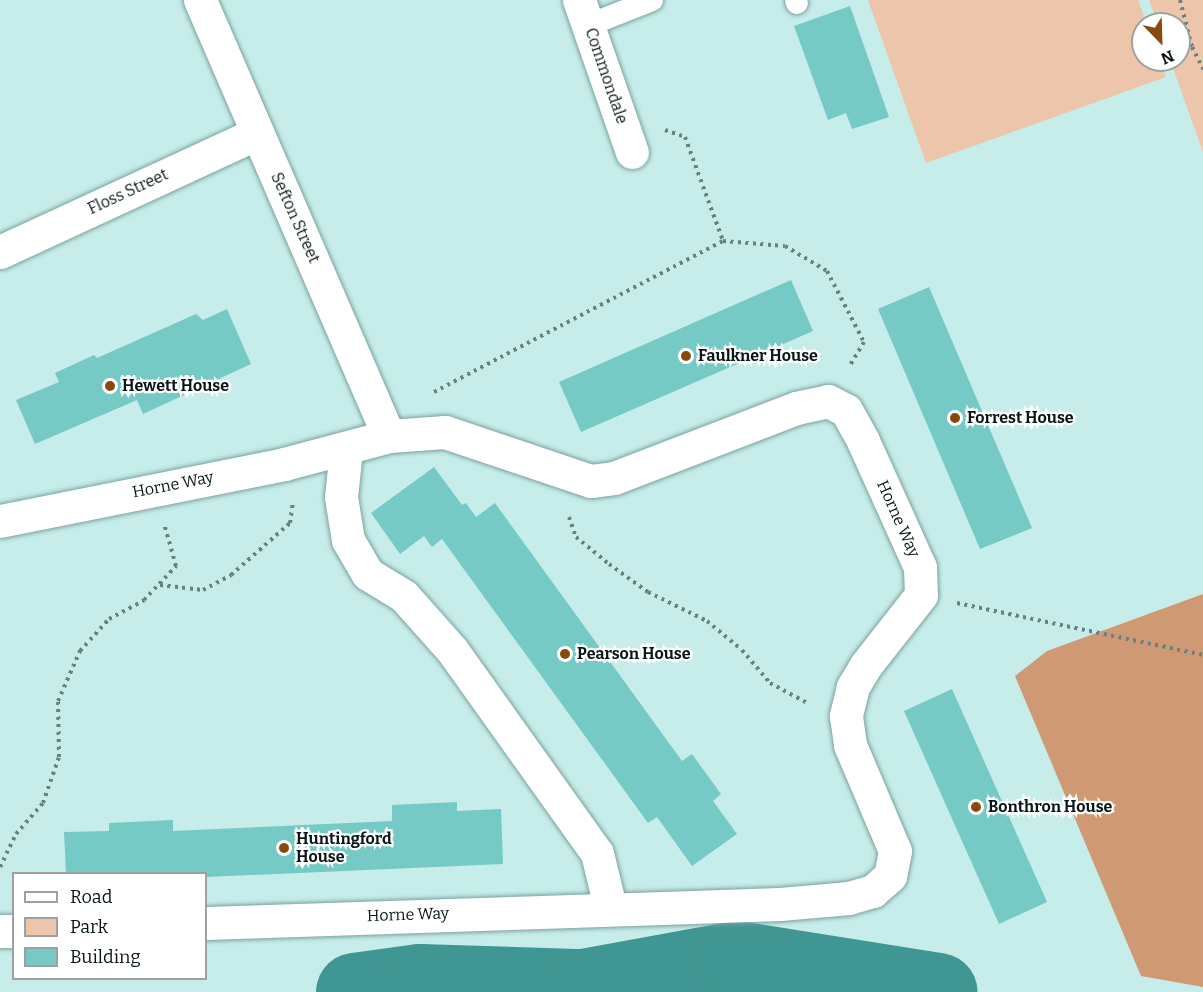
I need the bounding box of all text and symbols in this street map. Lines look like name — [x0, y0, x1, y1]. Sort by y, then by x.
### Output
north arrow — [1131, 12, 1191, 72]
street label: Commondale — [581, 25, 631, 127]
text: N — [1158, 46, 1177, 68]
street label: Floss Street — [85, 165, 171, 219]
street label: Sefton Street — [266, 170, 324, 266]
place label: Faulkner House — [698, 346, 818, 366]
marker: Faulkner House — [679, 349, 693, 363]
place label: Hewett House — [122, 376, 229, 396]
marker: Hewett House — [103, 379, 117, 393]
place label: Forrest House — [967, 408, 1074, 428]
marker: Forrest House — [948, 411, 962, 425]
street label: Horne Way — [131, 468, 215, 502]
street label: Horne Way — [872, 477, 924, 561]
place label: Pearson House — [577, 644, 690, 664]
marker: Pearson House — [558, 647, 572, 661]
place label: Bonthron House — [988, 797, 1112, 817]
marker: Bonthron House — [969, 800, 983, 814]
place label: Huntingford House — [296, 829, 392, 867]
marker: Huntingford House — [277, 841, 291, 855]
legend — [12, 872, 207, 980]
text: Road — [70, 886, 112, 908]
street label: Horne Way — [367, 904, 449, 926]
text: Park — [70, 916, 108, 938]
text: Building — [70, 946, 141, 968]

